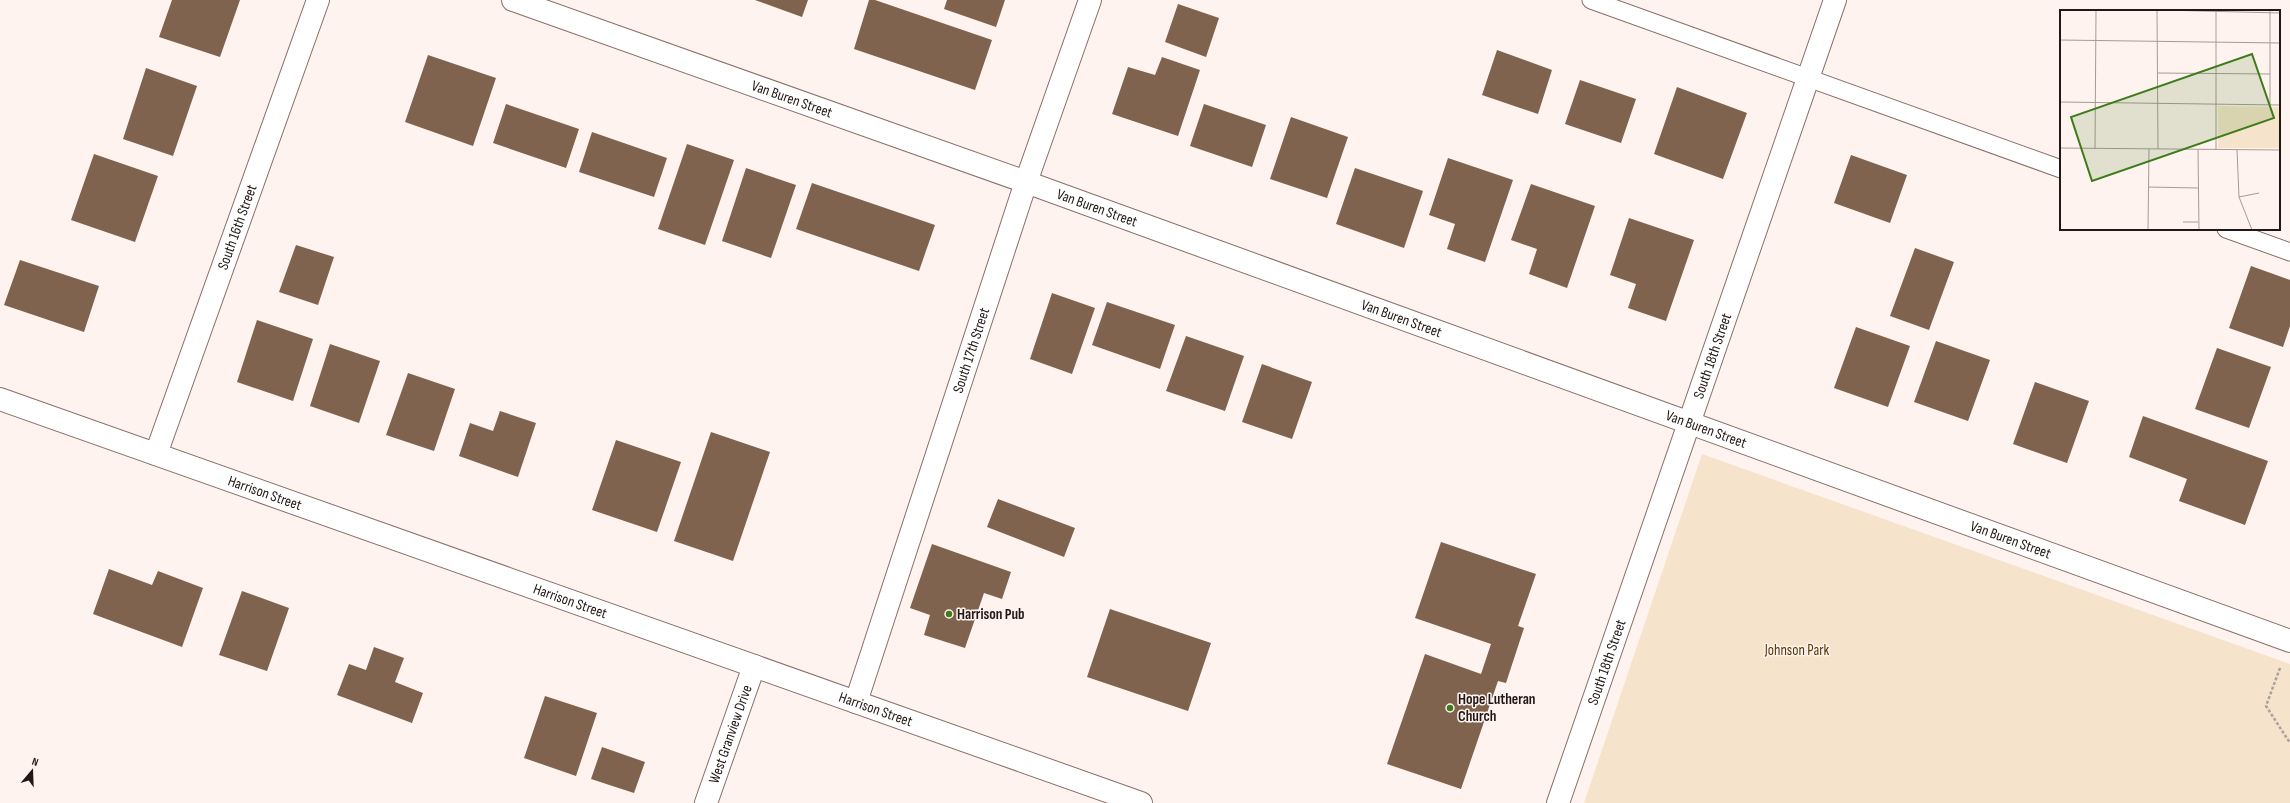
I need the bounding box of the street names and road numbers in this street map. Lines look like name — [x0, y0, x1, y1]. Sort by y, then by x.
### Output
street label: Van Buren Street — [749, 76, 835, 123]
street label: South 16th Street — [214, 182, 262, 272]
street label: Van Buren Street — [1054, 185, 1140, 232]
street label: Van Buren Street — [1359, 296, 1445, 342]
street label: South 17th Street — [949, 305, 994, 396]
street label: South 18th Street — [1689, 310, 1736, 401]
street label: Van Buren Street — [1663, 406, 1749, 453]
street label: Harrison Street — [225, 471, 305, 515]
street label: Van Buren Street — [1968, 517, 2054, 564]
street label: Harrison Street — [531, 580, 610, 623]
street label: South 18th Street — [1584, 617, 1631, 708]
street label: West Granview Drive — [705, 682, 757, 786]
street label: Harrison Street — [836, 688, 915, 731]

